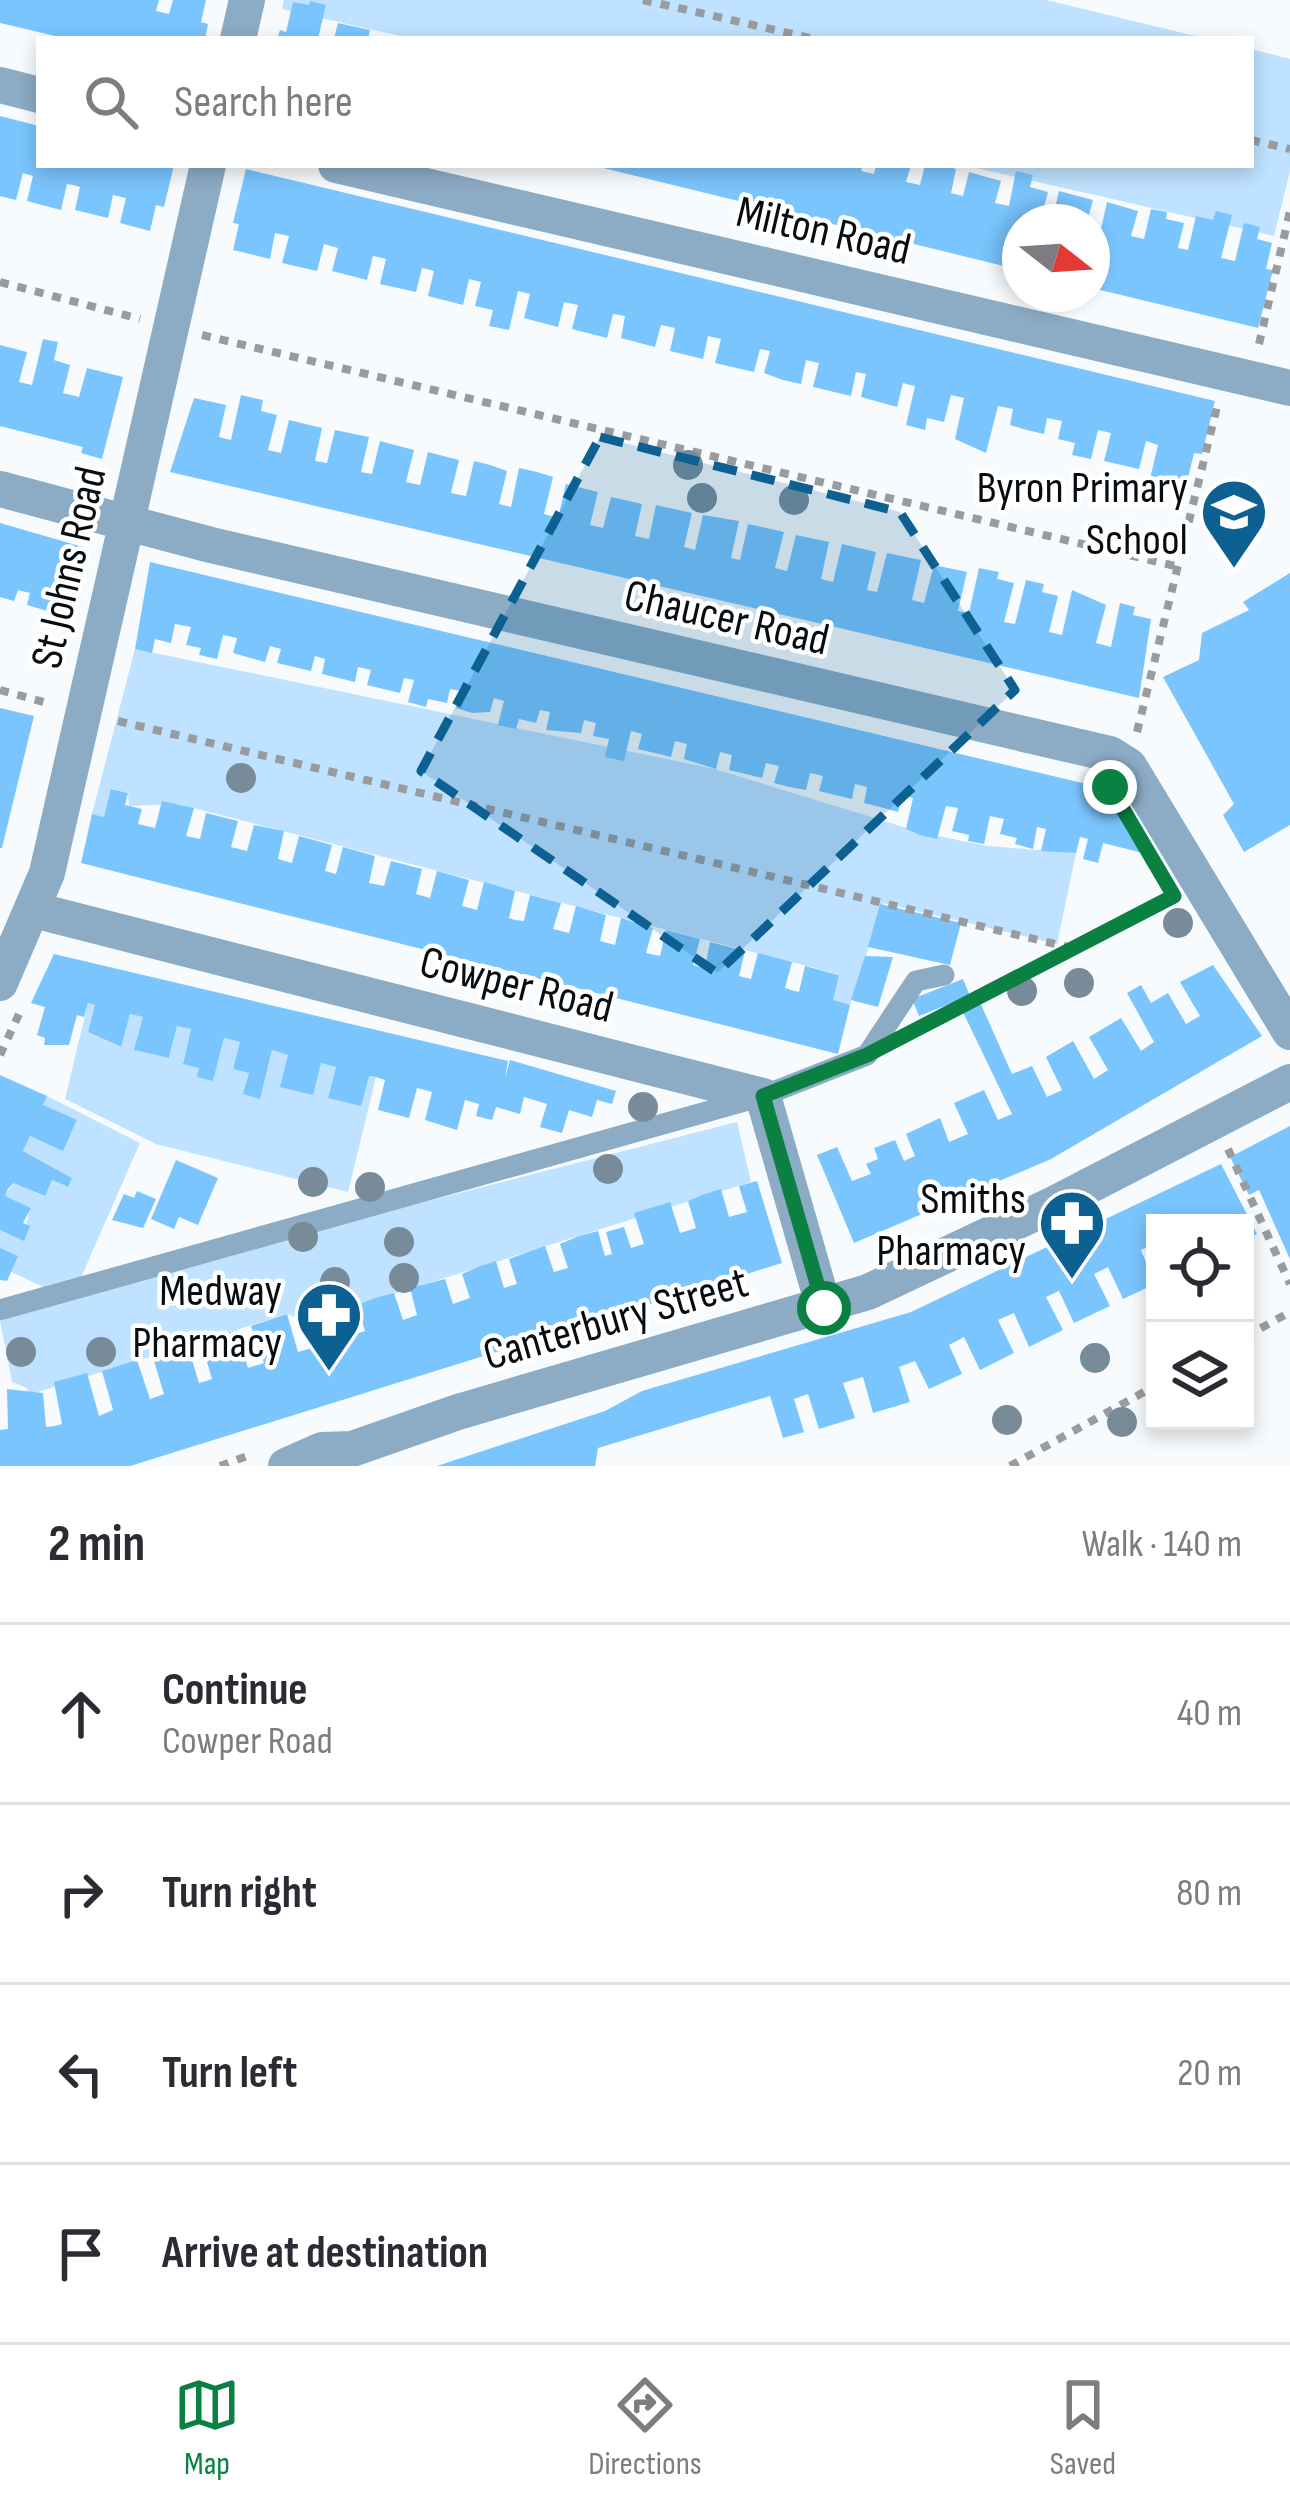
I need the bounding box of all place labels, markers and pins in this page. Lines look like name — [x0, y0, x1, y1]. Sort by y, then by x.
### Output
place label: Byron Primary School — [977, 461, 1188, 568]
school or university icon: Byron Primary School — [1199, 477, 1269, 571]
place label: Smiths Pharmacy — [876, 1172, 1026, 1279]
pharmacy icon: Smiths Pharmacy — [1037, 1188, 1107, 1282]
place label: Medway Pharmacy — [132, 1264, 282, 1371]
pharmacy icon: Medway Pharmacy — [294, 1280, 364, 1374]

